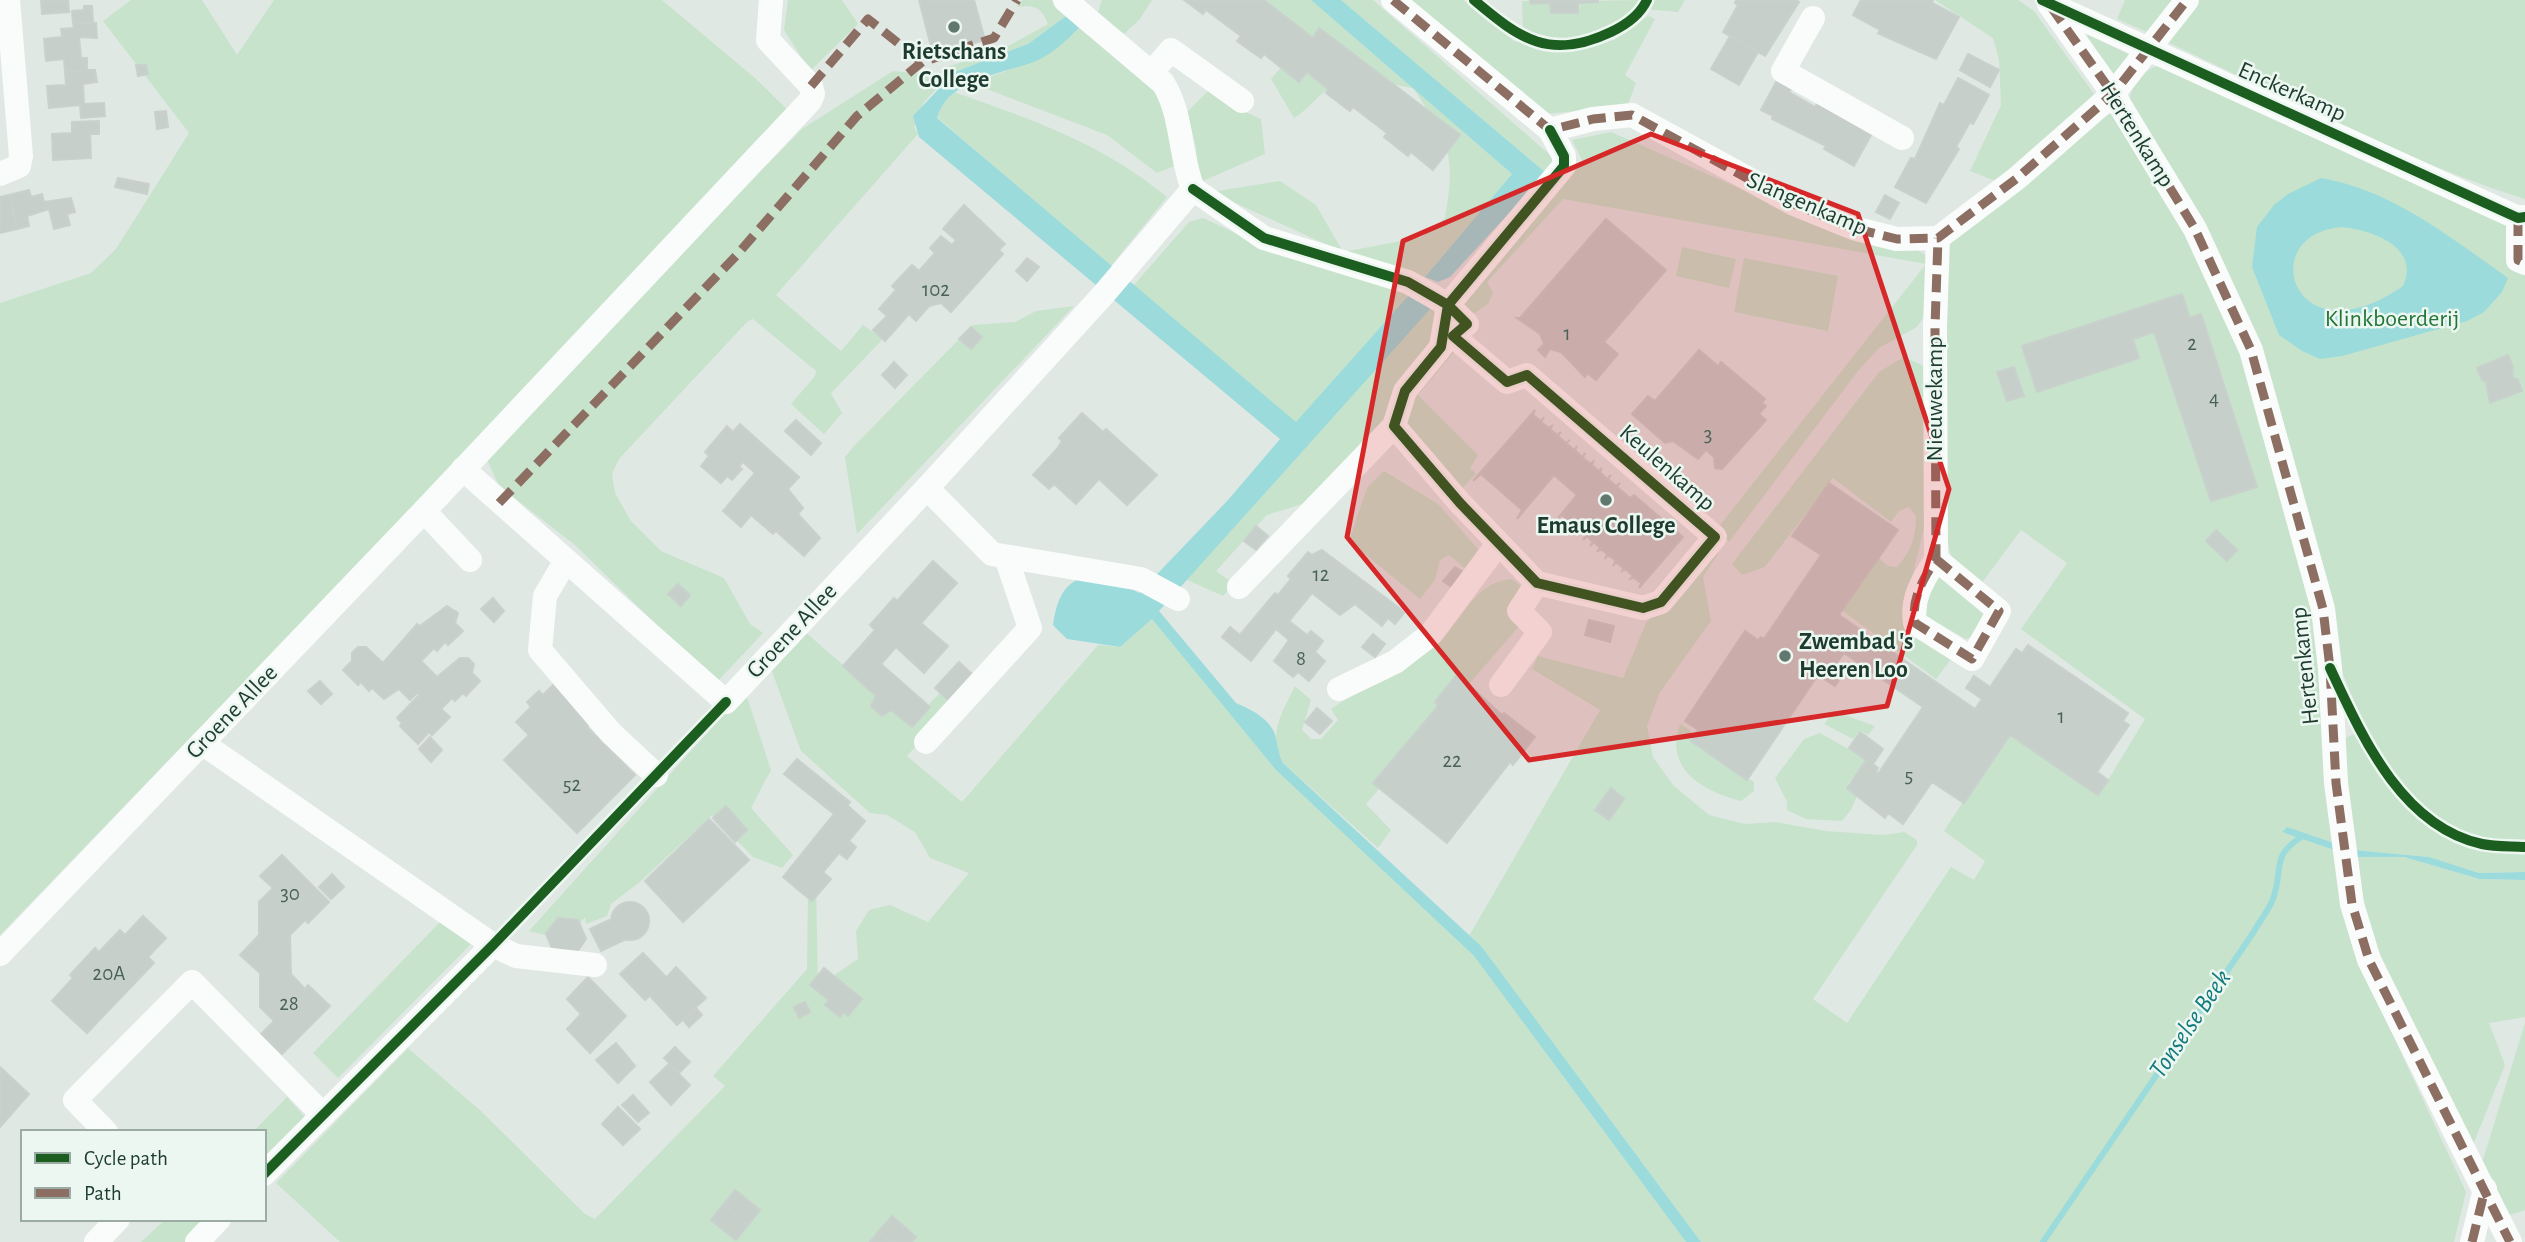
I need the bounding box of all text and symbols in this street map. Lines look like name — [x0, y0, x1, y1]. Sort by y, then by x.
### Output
marker: Rietschans College — [946, 19, 962, 35]
place label: Rietschans College — [902, 40, 1006, 92]
street label: Enckerkamp — [2235, 58, 2349, 126]
street label: Hertenkamp — [2095, 79, 2179, 191]
street label: Slangenkamp — [1743, 168, 1871, 240]
house number: 102 — [922, 279, 950, 300]
park label: Klinkboerderij — [2325, 307, 2459, 331]
house number: 1 — [1563, 323, 1571, 344]
house number: 2 — [2187, 333, 2197, 354]
street label: Nieuwekamp — [1923, 337, 1947, 461]
house number: 4 — [2209, 388, 2219, 409]
street label: Keulenkamp — [1615, 420, 1719, 516]
house number: 3 — [1704, 424, 1712, 445]
marker: Emaus College — [1598, 492, 1614, 508]
place label: Emaus College — [1536, 514, 1676, 538]
house number: 12 — [1313, 564, 1329, 585]
street label: Groene Allee — [742, 579, 842, 683]
street label: Hertenkamp — [2287, 606, 2323, 726]
place label: Zwembad 's Heeren Loo — [1799, 630, 1913, 682]
house number: 8 — [1296, 648, 1306, 669]
marker: Zwembad 's Heeren Loo — [1777, 648, 1793, 664]
street label: Groene Allee — [182, 661, 282, 763]
house number: 1 — [2057, 706, 2065, 727]
house number: 22 — [1442, 750, 1462, 771]
house number: 5 — [1905, 765, 1913, 786]
house number: 52 — [563, 774, 581, 795]
house number: 30 — [280, 883, 300, 904]
house number: 20A — [93, 963, 125, 984]
water label: Tonselse Beek — [2144, 965, 2236, 1083]
house number: 28 — [279, 993, 299, 1014]
legend — [21, 1130, 266, 1221]
text: Cycle path — [84, 1148, 168, 1169]
text: Path — [84, 1183, 122, 1204]

